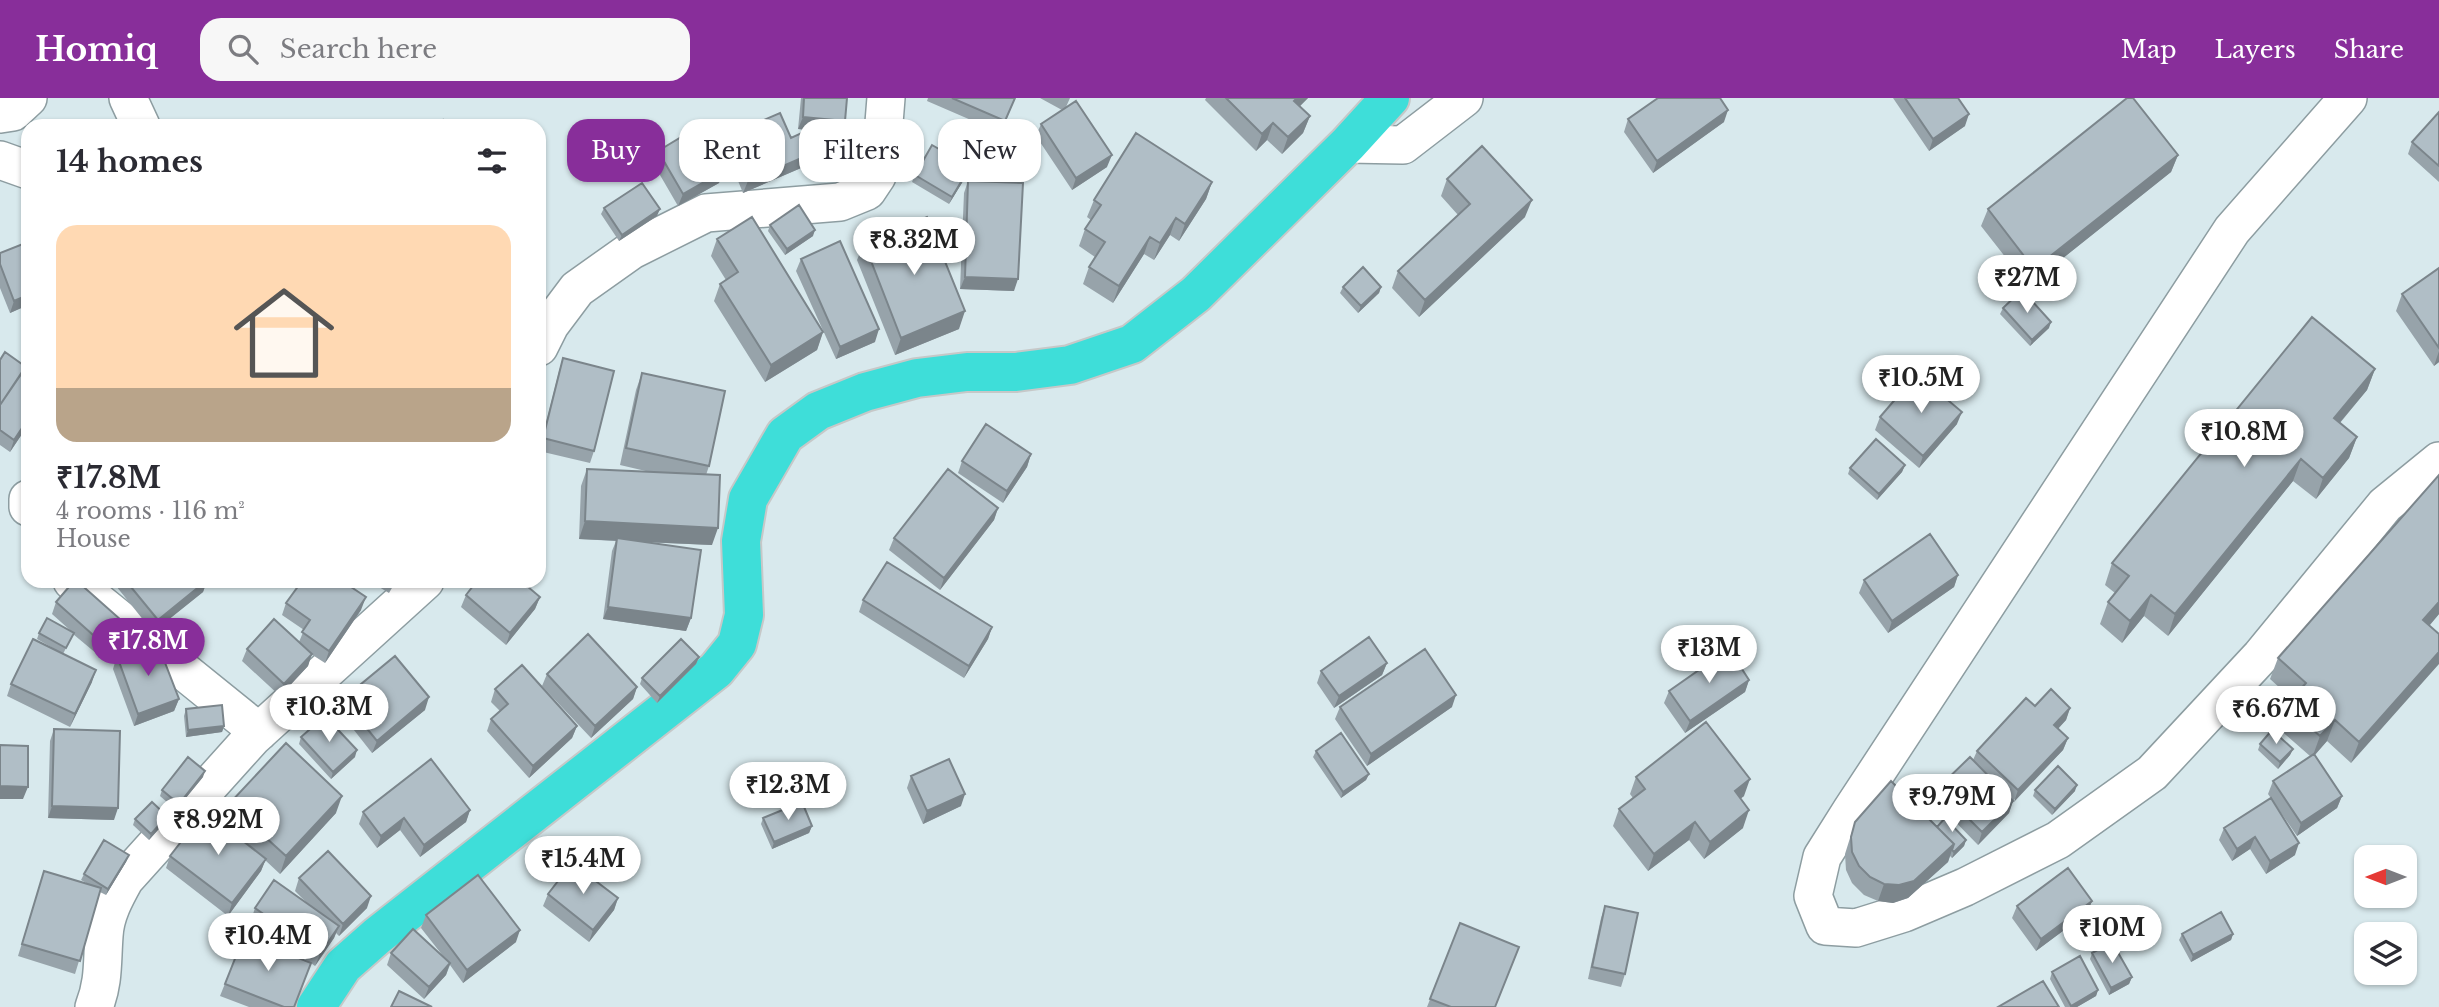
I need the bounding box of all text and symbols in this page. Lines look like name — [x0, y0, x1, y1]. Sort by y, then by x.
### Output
search box — [200, 18, 690, 81]
text: Homiq — [35, 29, 158, 70]
icon: search — [224, 30, 262, 68]
text: Search here — [280, 33, 437, 65]
text: Map — [2121, 35, 2177, 64]
text: Layers — [2215, 35, 2296, 64]
text: Share — [2334, 35, 2404, 64]
chip: Buy — [567, 119, 665, 182]
chip: Rent — [679, 119, 785, 182]
chip: Filters — [799, 119, 924, 182]
chip: New — [938, 119, 1041, 182]
icon: filters — [473, 142, 511, 180]
text: 14 homes — [56, 143, 203, 180]
pin: ₹8.32M — [857, 218, 971, 277]
text: ₹8.32M — [869, 226, 959, 254]
pin: ₹27M — [1986, 256, 2068, 315]
text: ₹27M — [1994, 264, 2060, 292]
icon: home — [221, 270, 347, 396]
pin: ₹10.5M — [1864, 356, 1978, 415]
text: ₹10.5M — [1878, 364, 1964, 392]
pin: ₹10.8M — [2187, 410, 2301, 469]
text: ₹10.8M — [2200, 418, 2288, 446]
text: ₹17.8M — [56, 459, 161, 496]
text: 4 rooms · 116 m² — [56, 497, 245, 525]
text: House — [56, 525, 131, 553]
pin: ₹17.8M — [91, 618, 205, 678]
pin: ₹13M — [1668, 626, 1750, 685]
text: ₹17.8M — [108, 627, 188, 655]
text: ₹13M — [1677, 634, 1741, 662]
pin: ₹10.3M — [272, 684, 386, 744]
pin: ₹6.67M — [2219, 686, 2333, 746]
text: ₹10.3M — [285, 693, 373, 721]
text: ₹6.67M — [2232, 695, 2320, 723]
pin: ₹12.3M — [731, 762, 845, 822]
text: ₹12.3M — [745, 771, 831, 799]
pin: ₹9.79M — [1895, 774, 2009, 834]
text: ₹9.79M — [1908, 783, 1996, 811]
pin: ₹8.92M — [161, 798, 275, 857]
text: ₹8.92M — [173, 806, 263, 834]
pin: ₹15.4M — [526, 836, 640, 896]
text: ₹15.4M — [541, 845, 625, 873]
north arrow — [2354, 845, 2417, 908]
map controls — [2354, 845, 2417, 985]
pin: ₹10M — [2071, 906, 2153, 965]
pin: ₹10.4M — [211, 914, 325, 973]
text: ₹10M — [2079, 914, 2145, 942]
text: ₹10.4M — [224, 922, 312, 950]
button: layers — [2354, 922, 2417, 985]

